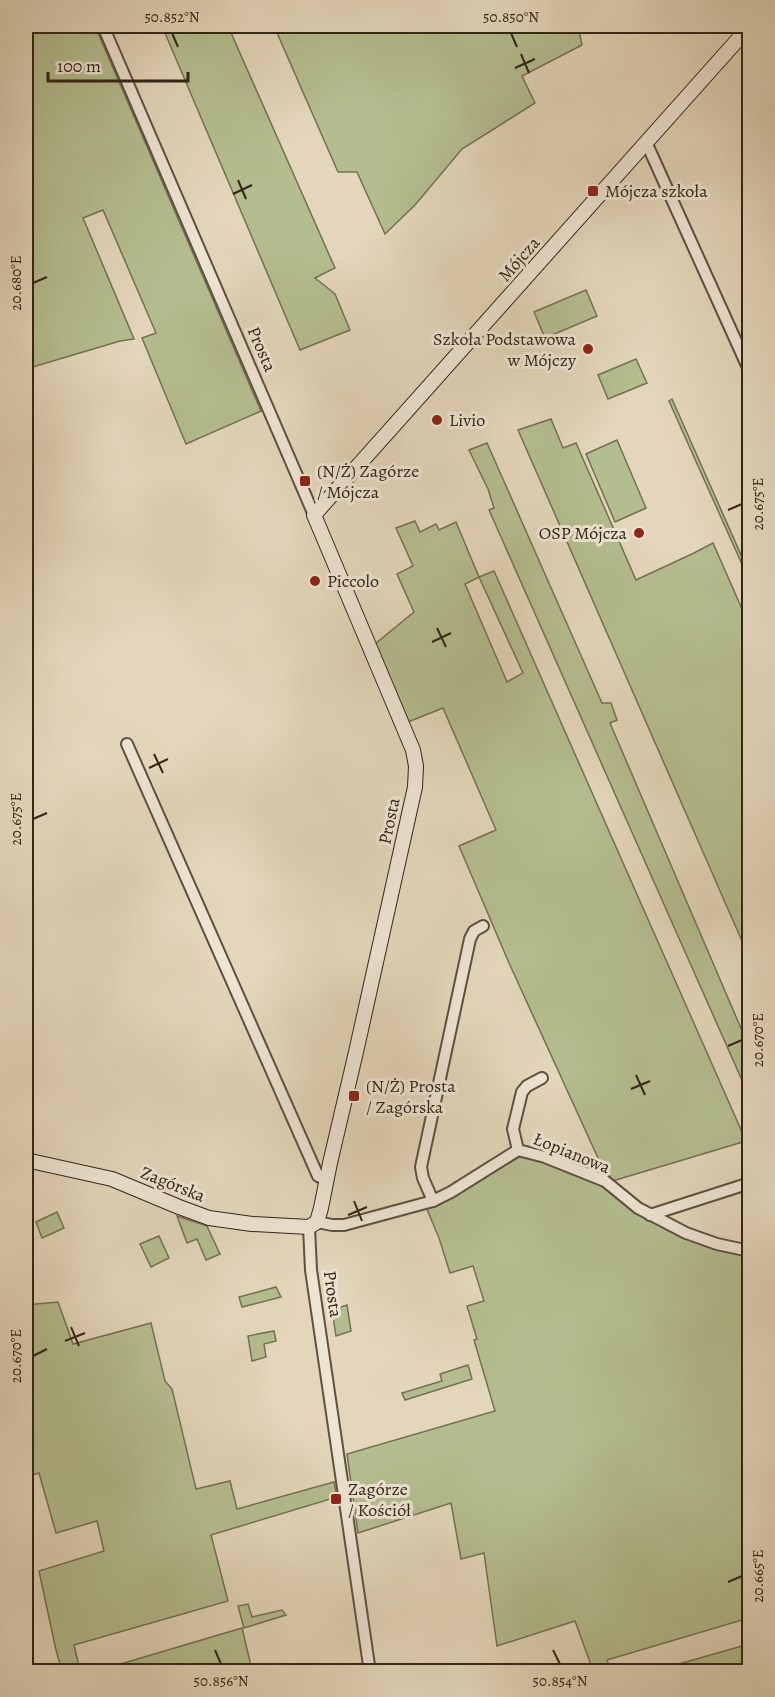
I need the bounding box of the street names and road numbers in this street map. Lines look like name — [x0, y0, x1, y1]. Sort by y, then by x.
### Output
street label: Mójcza — [493, 231, 546, 287]
street label: Prosta — [242, 323, 282, 376]
street label: Prosta — [372, 795, 406, 846]
street label: Łopianowa — [530, 1127, 615, 1180]
street label: Zagórska — [137, 1160, 209, 1208]
street label: Prosta — [318, 1269, 348, 1320]

